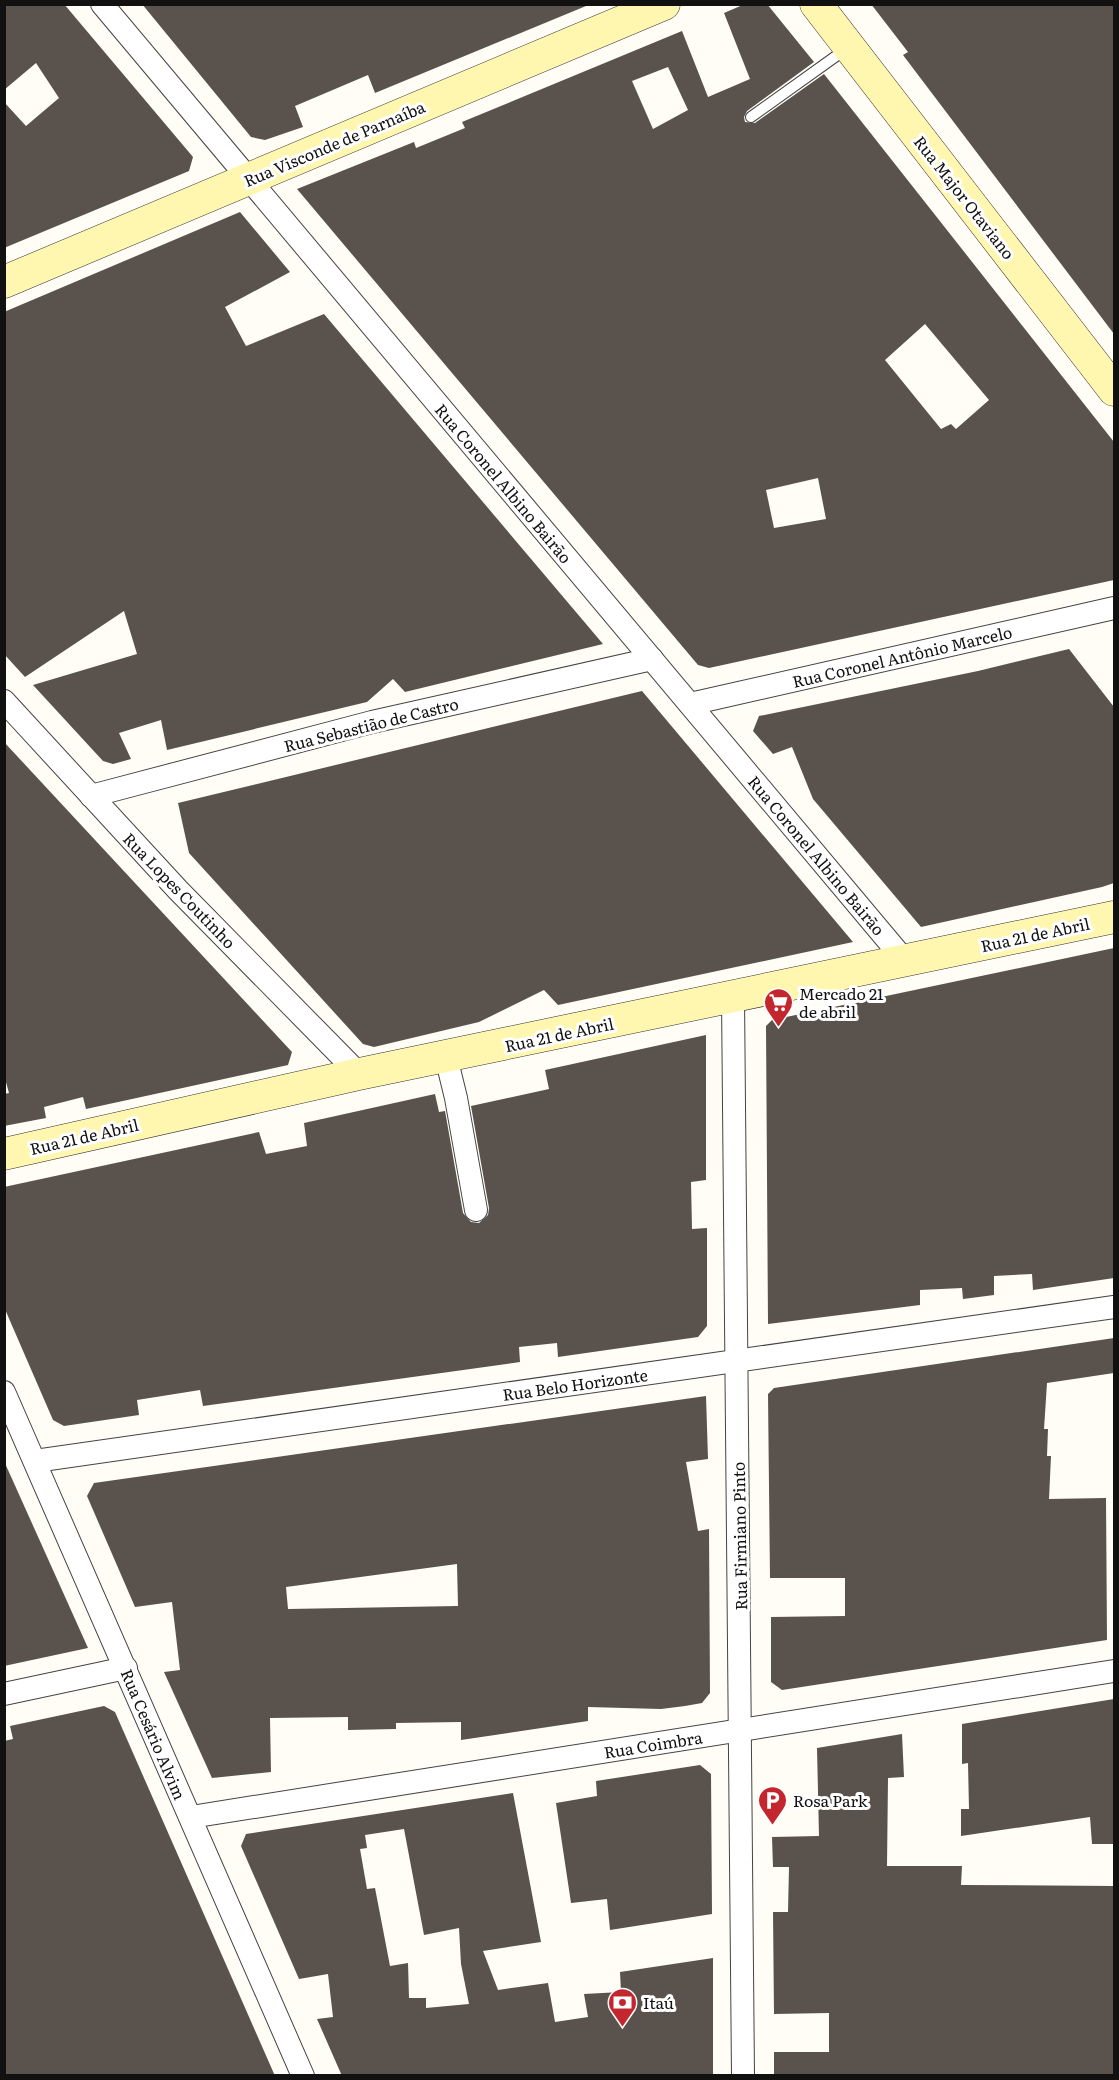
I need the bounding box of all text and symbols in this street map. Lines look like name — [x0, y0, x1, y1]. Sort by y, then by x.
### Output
street label: Rua Visconde de Parnaíba — [240, 94, 429, 192]
street label: Rua Major Otaviano — [909, 130, 1021, 264]
street label: Rua Coronel Albino Bairão — [430, 398, 578, 568]
street label: Rua Coronel Antônio Marcelo — [790, 619, 1014, 693]
street label: Rua Sebastião de Castro — [281, 691, 461, 757]
street label: Rua Coronel Albino Bairão — [743, 770, 891, 940]
street label: Rua Lopes Coutinho — [118, 827, 242, 953]
street label: Rua 21 de Abril — [978, 911, 1092, 957]
place label: Mercado 21 de abril — [799, 981, 884, 1023]
supermarket icon: Mercado 21 de abril — [762, 986, 794, 1028]
street label: Rua 21 de Abril — [502, 1011, 616, 1057]
street label: Rua 21 de Abril — [27, 1112, 141, 1160]
street label: Rua Belo Horizonte — [501, 1362, 649, 1406]
street label: Rua Firmiano Pinto — [726, 1461, 752, 1611]
street label: Rua Cesário Alvim — [116, 1665, 193, 1804]
street label: Rua Coimbra — [602, 1724, 704, 1764]
parking icon: Rosa Park — [756, 1784, 788, 1826]
place label: Rosa Park — [793, 1788, 868, 1812]
bank icon: Itaú — [606, 1986, 638, 2028]
place label: Itaú — [643, 1990, 674, 2014]

